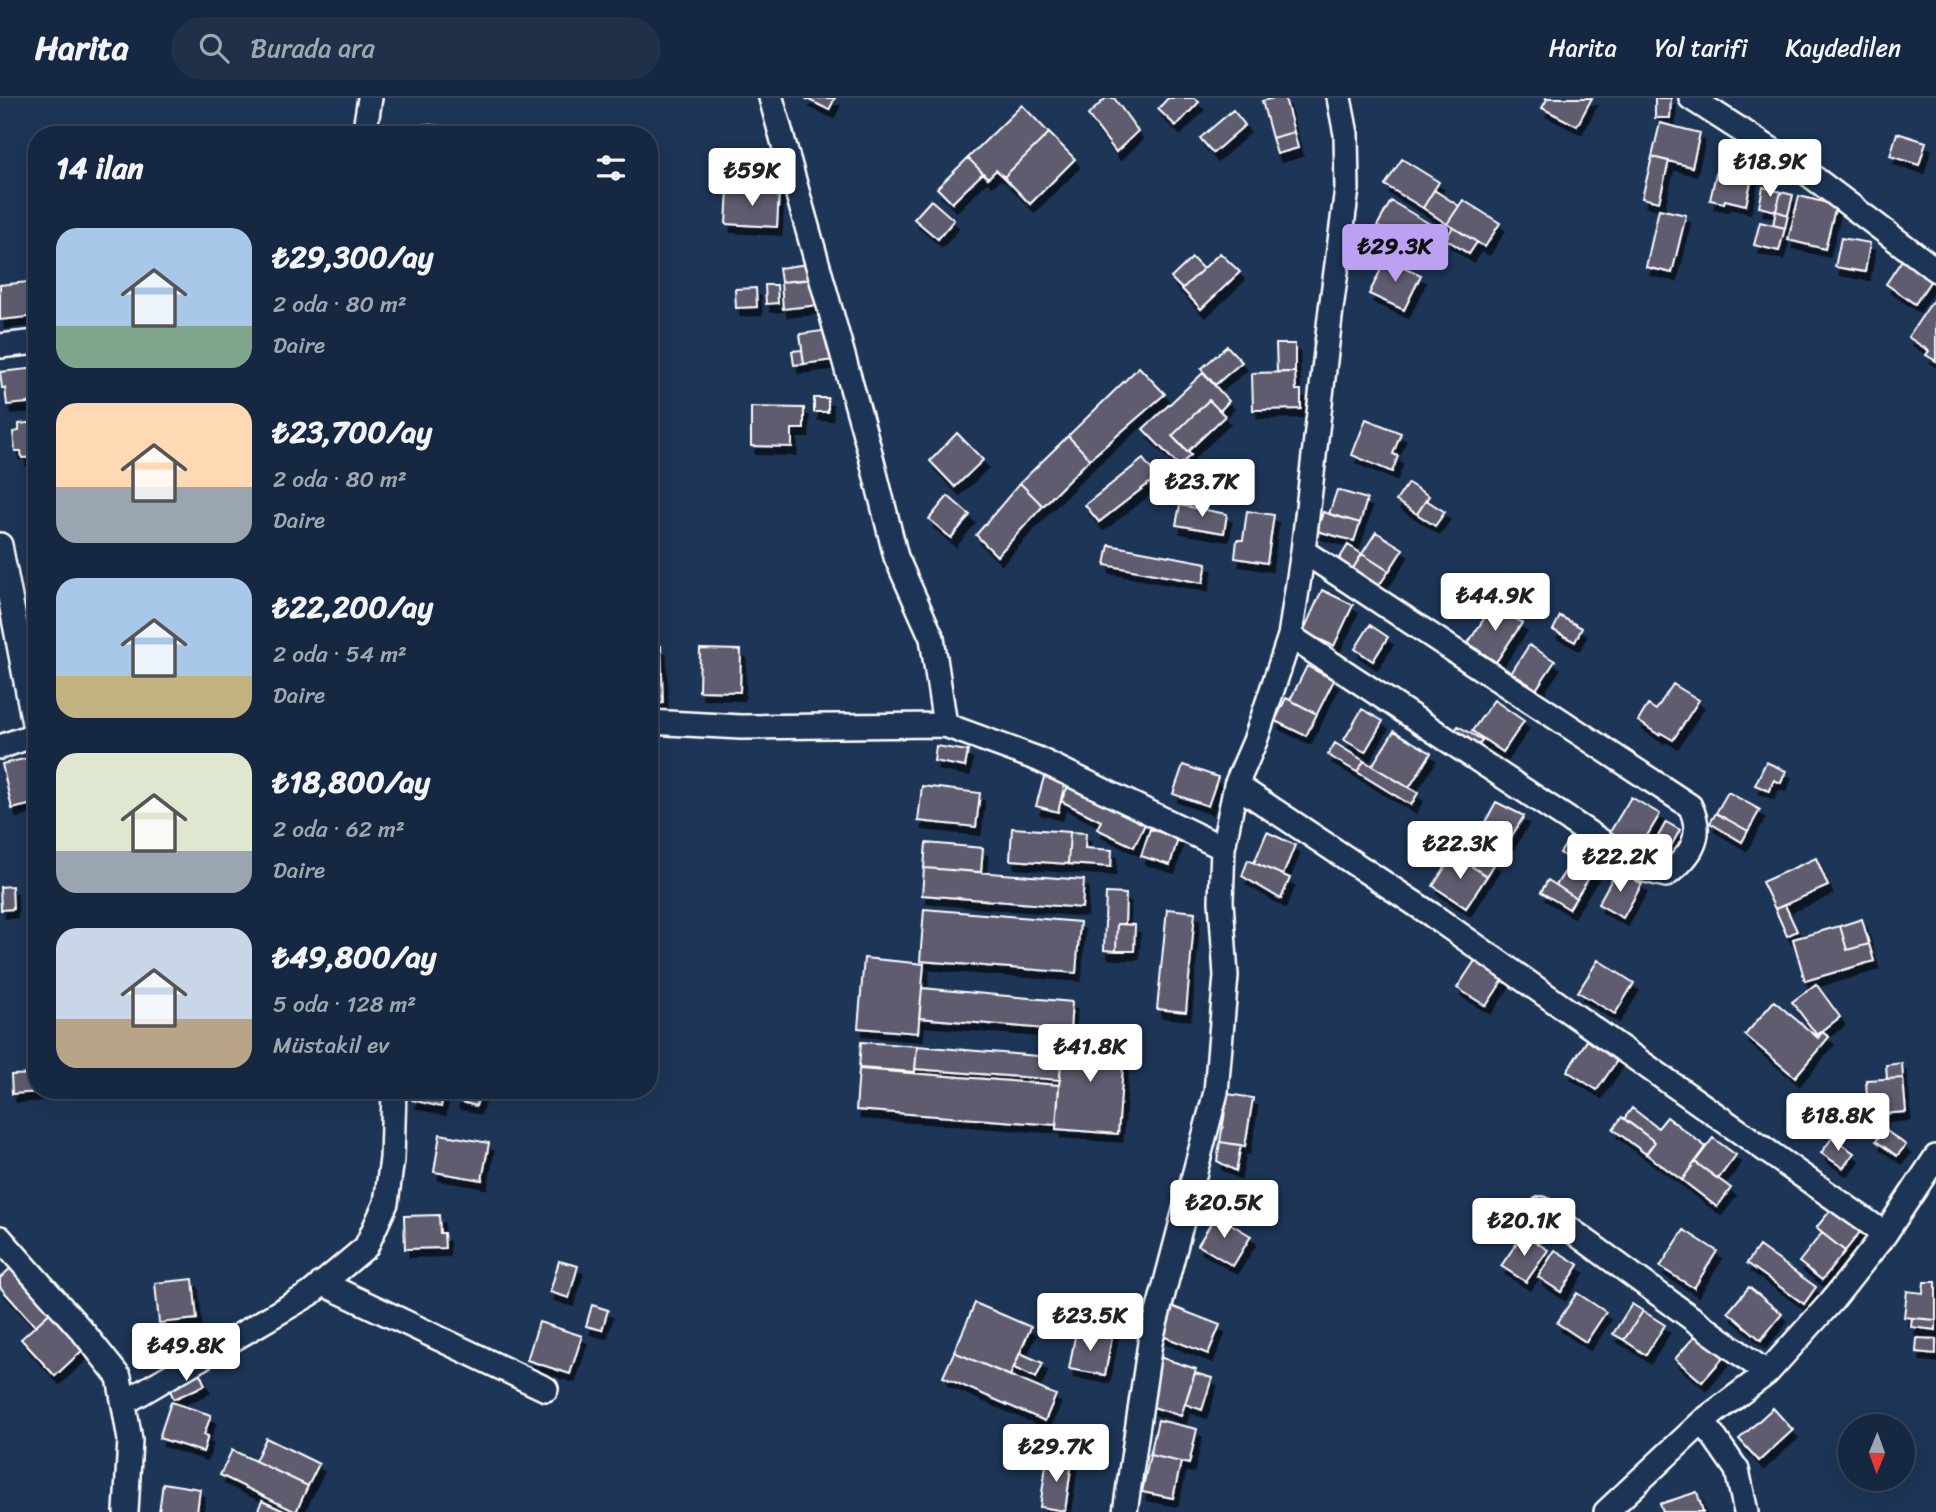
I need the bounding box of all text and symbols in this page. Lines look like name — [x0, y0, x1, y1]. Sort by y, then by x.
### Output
search box — [171, 17, 661, 80]
text: Harita — [35, 19, 129, 77]
text: Burada ara — [251, 25, 375, 71]
text: Harita — [1549, 27, 1617, 69]
text: Yol tarifi — [1655, 27, 1748, 69]
text: Kaydedilen — [1786, 27, 1901, 69]
icon: search — [195, 29, 233, 67]
pin: ₺18.9K — [1713, 140, 1827, 199]
text: 14 ilan — [56, 141, 143, 195]
text: ₺18.9K — [1734, 141, 1806, 182]
pin: ₺59K — [711, 148, 793, 208]
icon: filters — [592, 149, 630, 187]
text: ₺59K — [725, 150, 779, 191]
pin: ₺29.3K — [1338, 225, 1452, 284]
text: ₺29.3K — [1358, 226, 1432, 267]
text: ₺29,300/ay — [273, 230, 433, 284]
icon: home — [112, 256, 196, 340]
text: 2 oda · 80 m² — [273, 284, 407, 325]
text: Daire — [273, 325, 325, 366]
text: ₺23,700/ay — [273, 405, 432, 459]
icon: home — [112, 431, 196, 515]
text: 2 oda · 80 m² — [273, 459, 407, 500]
pin: ₺23.7K — [1145, 460, 1259, 519]
text: ₺23.7K — [1166, 461, 1238, 502]
text: Daire — [273, 500, 325, 541]
pin: ₺44.9K — [1438, 574, 1552, 633]
text: ₺44.9K — [1457, 575, 1533, 616]
text: ₺22,200/ay — [273, 580, 433, 634]
icon: home — [112, 606, 196, 690]
text: 2 oda · 54 m² — [273, 634, 407, 675]
text: Daire — [273, 675, 325, 716]
text: ₺18,800/ay — [273, 755, 430, 809]
icon: home — [112, 781, 196, 865]
text: 2 oda · 62 m² — [273, 809, 405, 850]
pin: ₺22.3K — [1403, 822, 1517, 881]
text: ₺22.3K — [1424, 823, 1496, 864]
pin: ₺22.2K — [1563, 834, 1677, 894]
text: ₺22.2K — [1583, 836, 1657, 877]
text: Daire — [273, 850, 325, 891]
text: ₺49,800/ay — [273, 930, 436, 984]
icon: home — [112, 956, 196, 1040]
text: 5 oda · 128 m² — [273, 984, 416, 1025]
pin: ₺41.8K — [1033, 1024, 1147, 1084]
text: Müstakil ev — [273, 1025, 389, 1066]
text: ₺41.8K — [1054, 1026, 1126, 1067]
pin: ₺18.8K — [1781, 1094, 1895, 1153]
text: ₺18.8K — [1802, 1095, 1874, 1136]
pin: ₺20.5K — [1167, 1180, 1281, 1240]
text: ₺20.5K — [1186, 1182, 1262, 1223]
pin: ₺20.1K — [1467, 1198, 1581, 1258]
text: ₺20.1K — [1488, 1200, 1560, 1241]
pin: ₺23.5K — [1033, 1294, 1147, 1353]
text: ₺23.5K — [1053, 1295, 1127, 1336]
pin: ₺49.8K — [129, 1324, 243, 1383]
text: ₺49.8K — [148, 1325, 224, 1366]
north arrow — [1838, 1414, 1914, 1491]
map controls — [1838, 1414, 1915, 1491]
pin: ₺29.7K — [999, 1424, 1113, 1484]
text: ₺29.7K — [1019, 1426, 1093, 1467]

